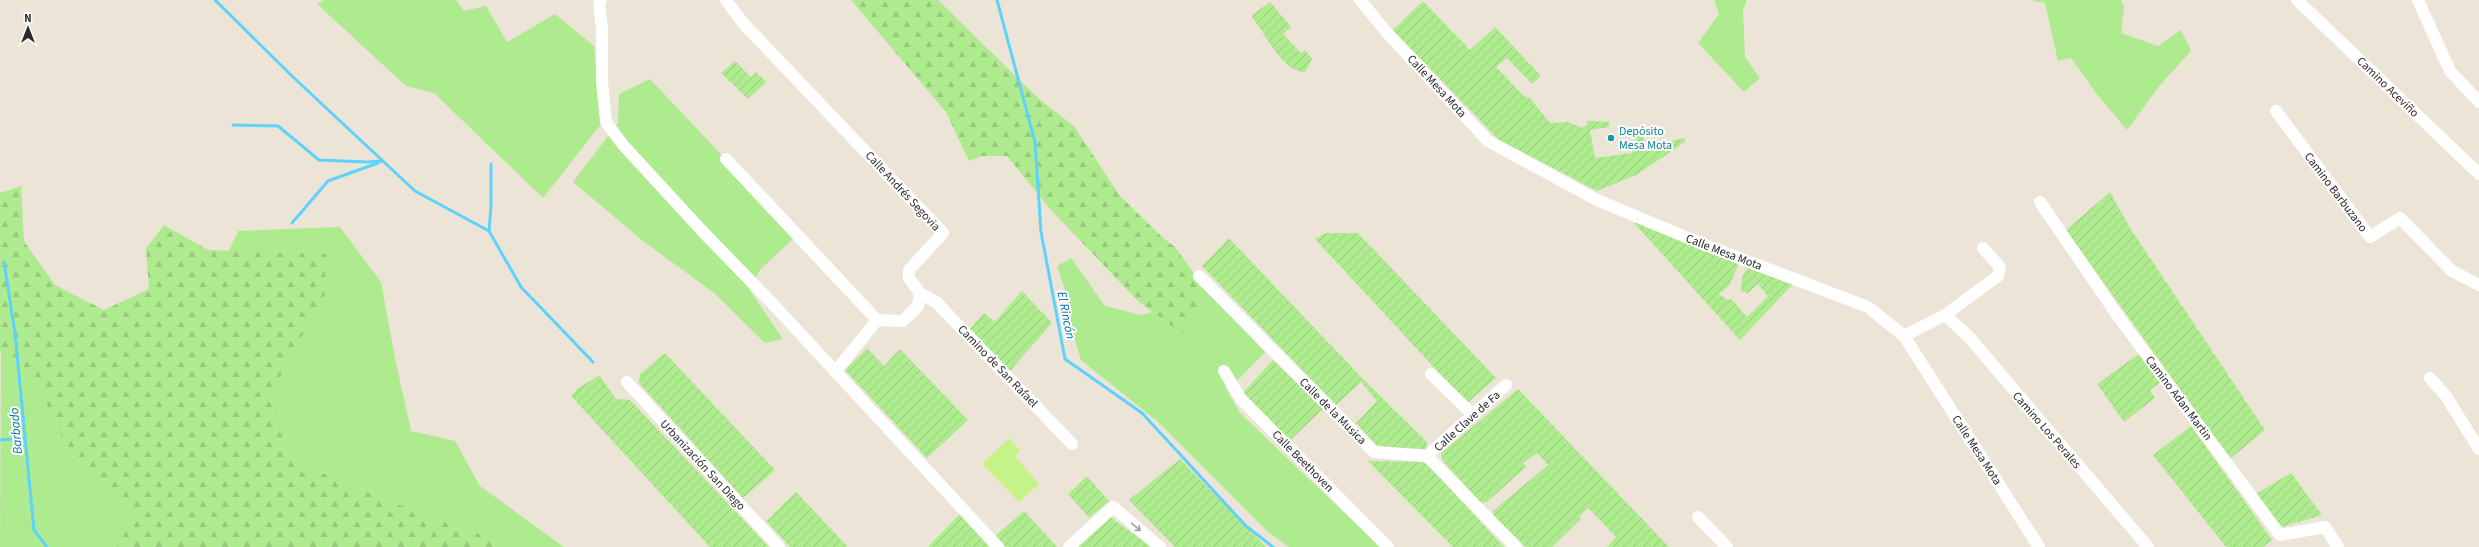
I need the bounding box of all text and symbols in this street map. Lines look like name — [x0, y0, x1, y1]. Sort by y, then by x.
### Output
north arrow — [8, 8, 48, 48]
text: N — [24, 11, 32, 26]
street label: Calle Mesa Mota — [1403, 51, 1470, 122]
street label: Camino Aceviño — [2353, 53, 2423, 121]
place label: Depósito Mesa Mota — [1619, 123, 1672, 154]
marker: Depósito Mesa Mota — [1606, 133, 1616, 143]
street label: Calle Andrés Segovia — [861, 148, 944, 235]
street label: Camino Barbuzano — [2300, 149, 2371, 236]
street label: Calle Mesa Mota — [1683, 230, 1764, 275]
water label: El Rincón — [1053, 290, 1080, 341]
street label: Camino de San Rafael — [954, 321, 1042, 411]
street label: Camino Adan Martin — [2141, 352, 2216, 444]
street label: Calle de la Musica — [1295, 374, 1370, 449]
street label: Calle Clave de Fa — [1430, 387, 1504, 456]
street label: Camino Los Perales — [2008, 388, 2085, 473]
water label: Barbado — [5, 407, 27, 455]
street label: Calle Mesa Mota — [1948, 412, 2006, 489]
street label: Urbanización San Diego — [656, 416, 749, 515]
street label: Calle Beethoven — [1268, 427, 1337, 496]
one-way arrow — [1131, 523, 1142, 532]

